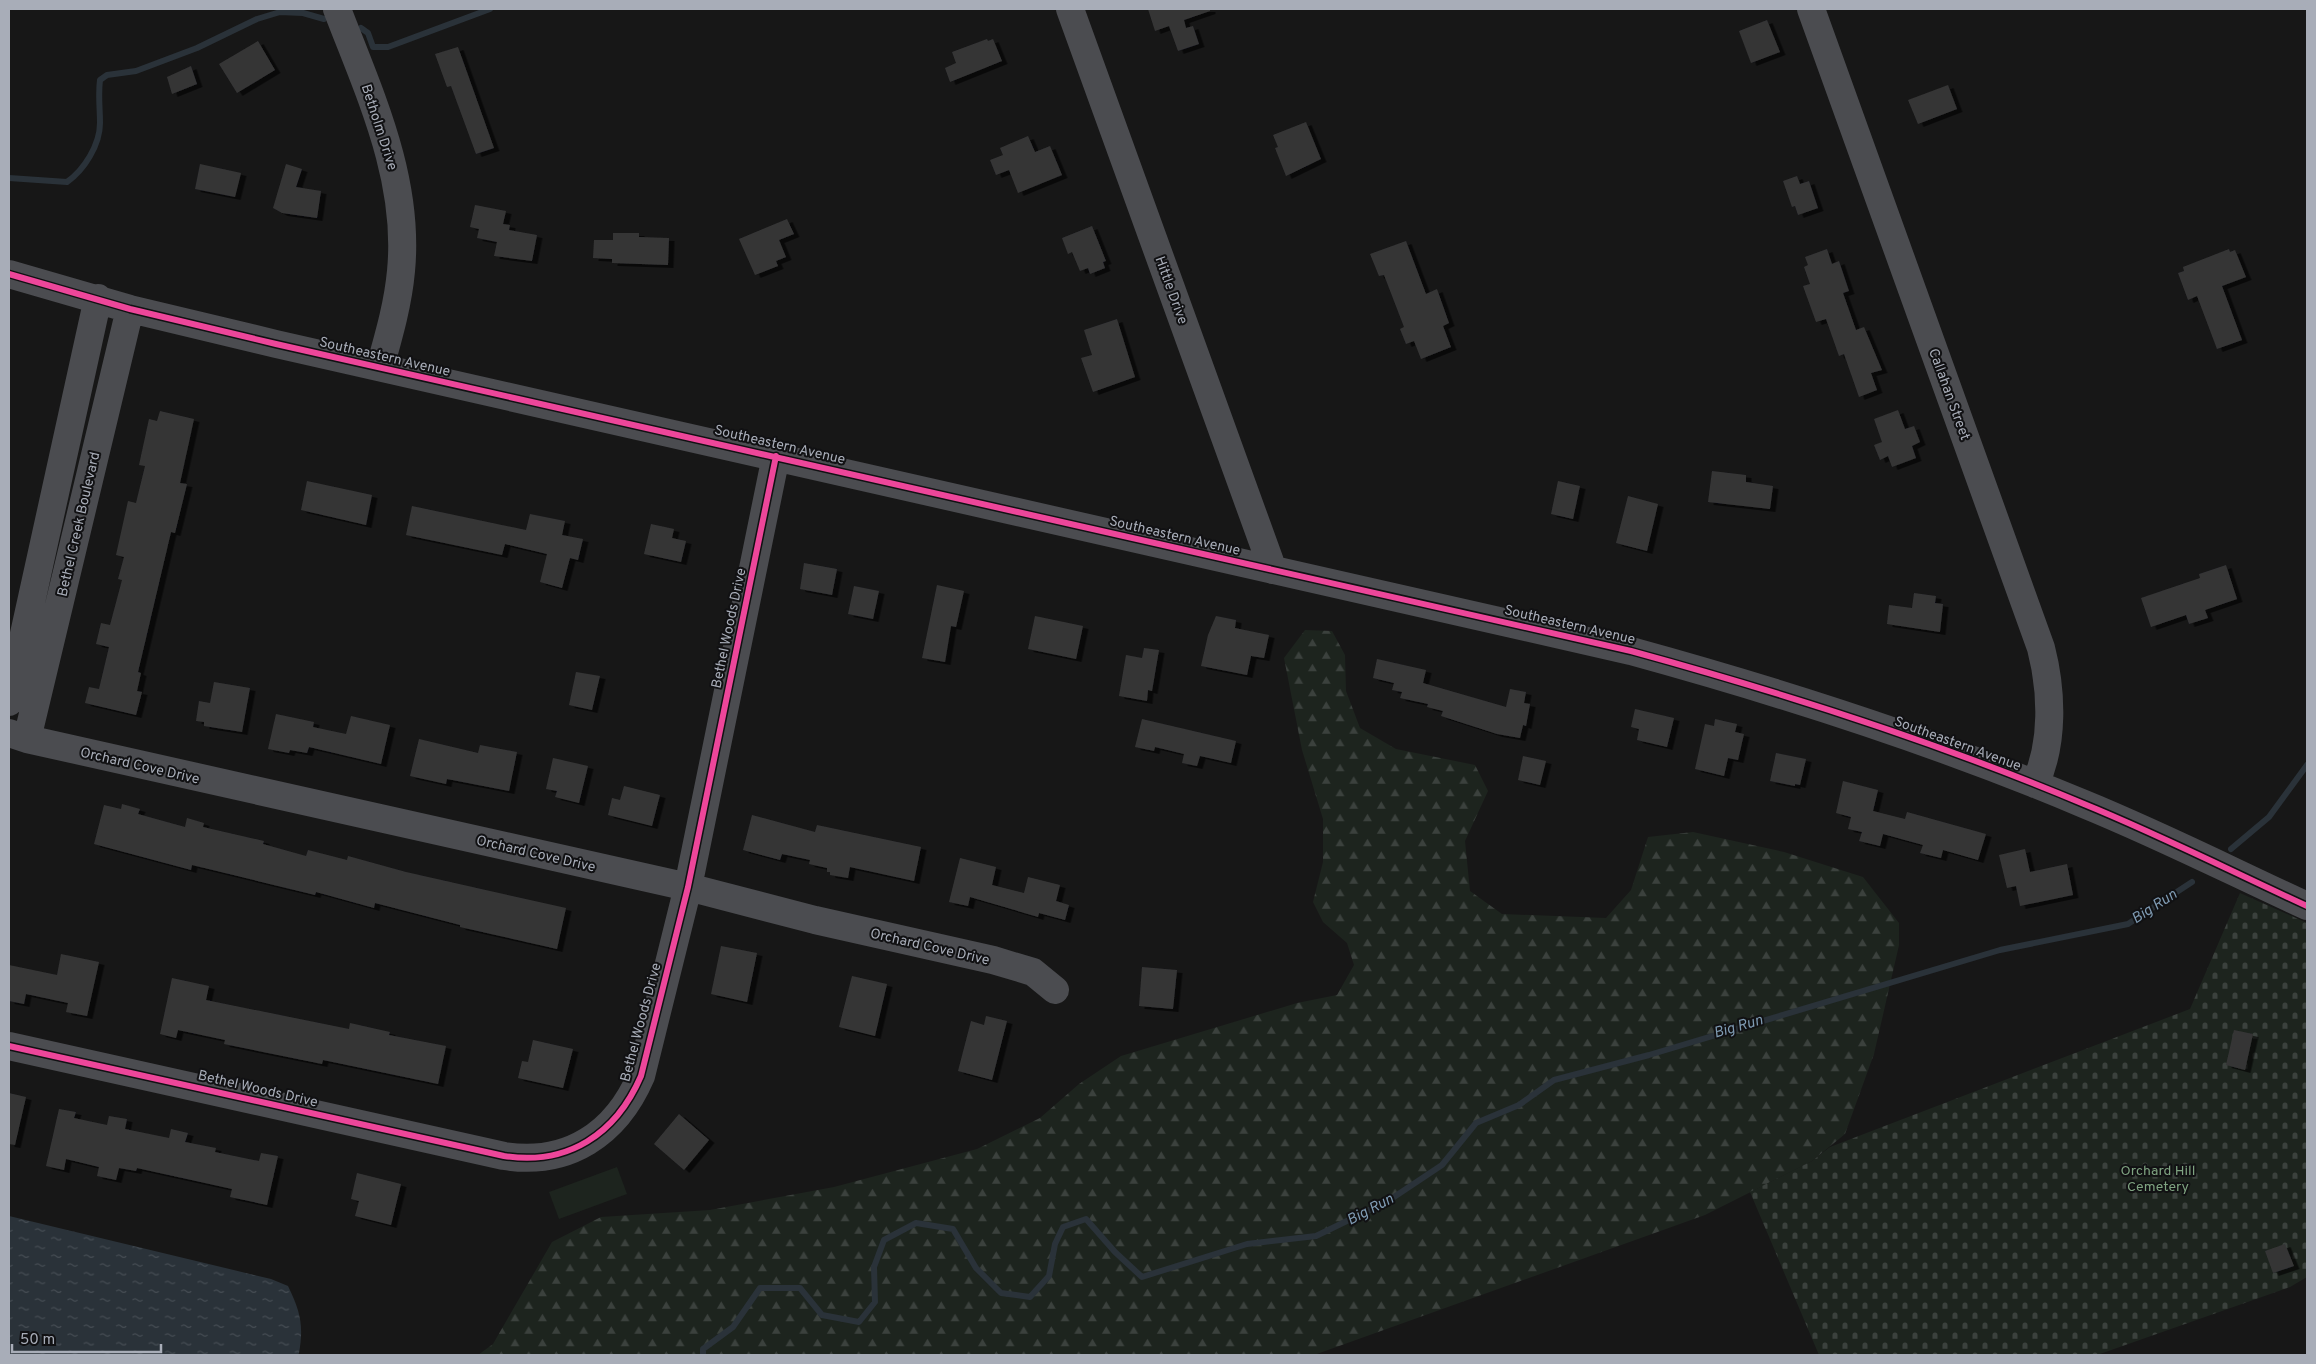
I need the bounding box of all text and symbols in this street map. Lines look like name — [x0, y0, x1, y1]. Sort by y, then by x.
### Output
street label: Betholm Drive — [357, 82, 401, 173]
street label: Hittle Drive — [1150, 254, 1191, 327]
street label: Southeastern Avenue — [318, 334, 452, 381]
street label: Callahan Street — [1924, 346, 1973, 443]
street label: Southeastern Avenue — [713, 422, 847, 469]
street label: Bethel Creek Boulevard — [55, 450, 104, 598]
street label: Southeastern Avenue — [1108, 513, 1242, 560]
street label: Bethel Woods Drive — [708, 567, 751, 690]
street label: Southeastern Avenue — [1503, 602, 1637, 649]
street label: Southeastern Avenue — [1892, 714, 2023, 775]
street label: Orchard Cove Drive — [78, 744, 201, 788]
street label: Orchard Cove Drive — [474, 832, 597, 876]
water label: Big Run — [2129, 886, 2181, 929]
street label: Orchard Cove Drive — [868, 925, 991, 969]
street label: Bethel Woods Drive — [617, 961, 666, 1084]
water label: Big Run — [1712, 1011, 1765, 1044]
street label: Bethel Woods Drive — [196, 1067, 319, 1112]
park label: Orchard Hill Cemetery — [2121, 1163, 2195, 1196]
water label: Big Run — [1344, 1190, 1397, 1231]
scale bar — [12, 1322, 161, 1354]
text: 50 m — [20, 1331, 55, 1350]

